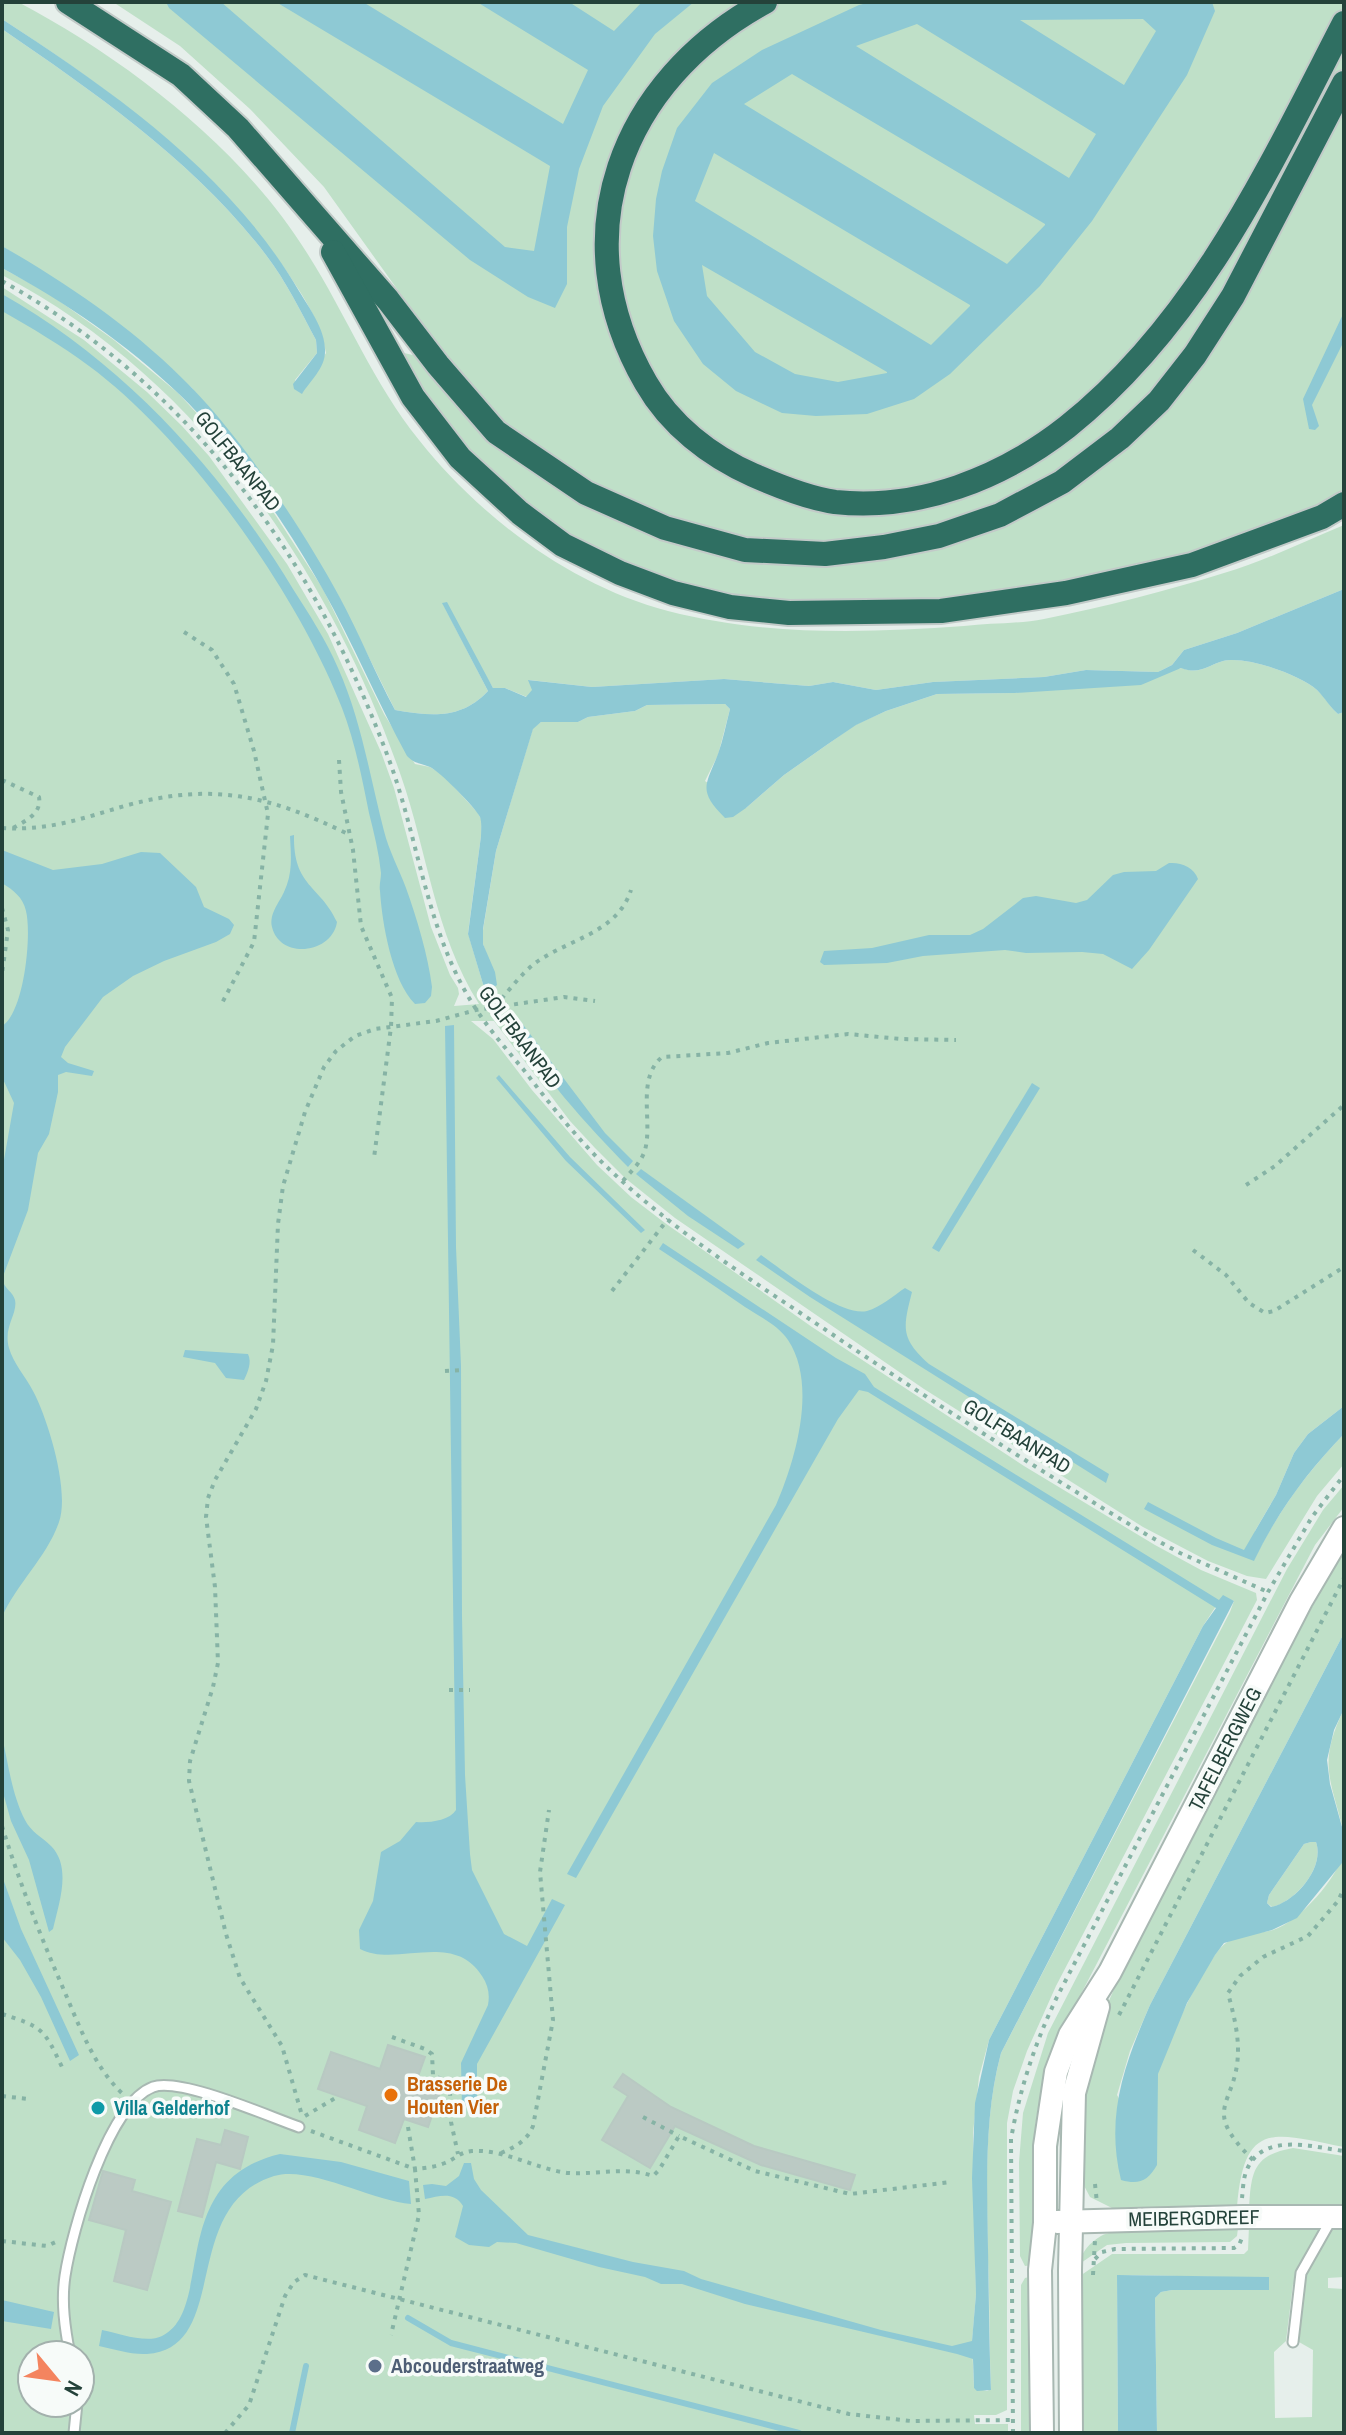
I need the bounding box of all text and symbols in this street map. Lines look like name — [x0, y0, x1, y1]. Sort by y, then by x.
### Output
street label: GOLFBAANPAD — [190, 405, 287, 517]
street label: GOLFBAANPAD — [473, 980, 568, 1093]
street label: GOLFBAANPAD — [958, 1392, 1076, 1479]
street label: TAFELBERGWEG — [1182, 1682, 1267, 1815]
place label: Brasserie De Houten Vier — [407, 2070, 507, 2120]
marker: Brasserie De Houten Vier — [382, 2086, 400, 2104]
place label: Villa Gelderhof — [114, 2094, 230, 2121]
marker: Villa Gelderhof — [89, 2099, 107, 2117]
street label: MEIBERGDREEF — [1128, 2203, 1260, 2232]
north arrow — [16, 2339, 96, 2419]
place label: Abcouderstraatweg — [391, 2352, 544, 2379]
marker: Abcouderstraatweg — [366, 2357, 384, 2375]
text: N — [57, 2376, 90, 2402]

